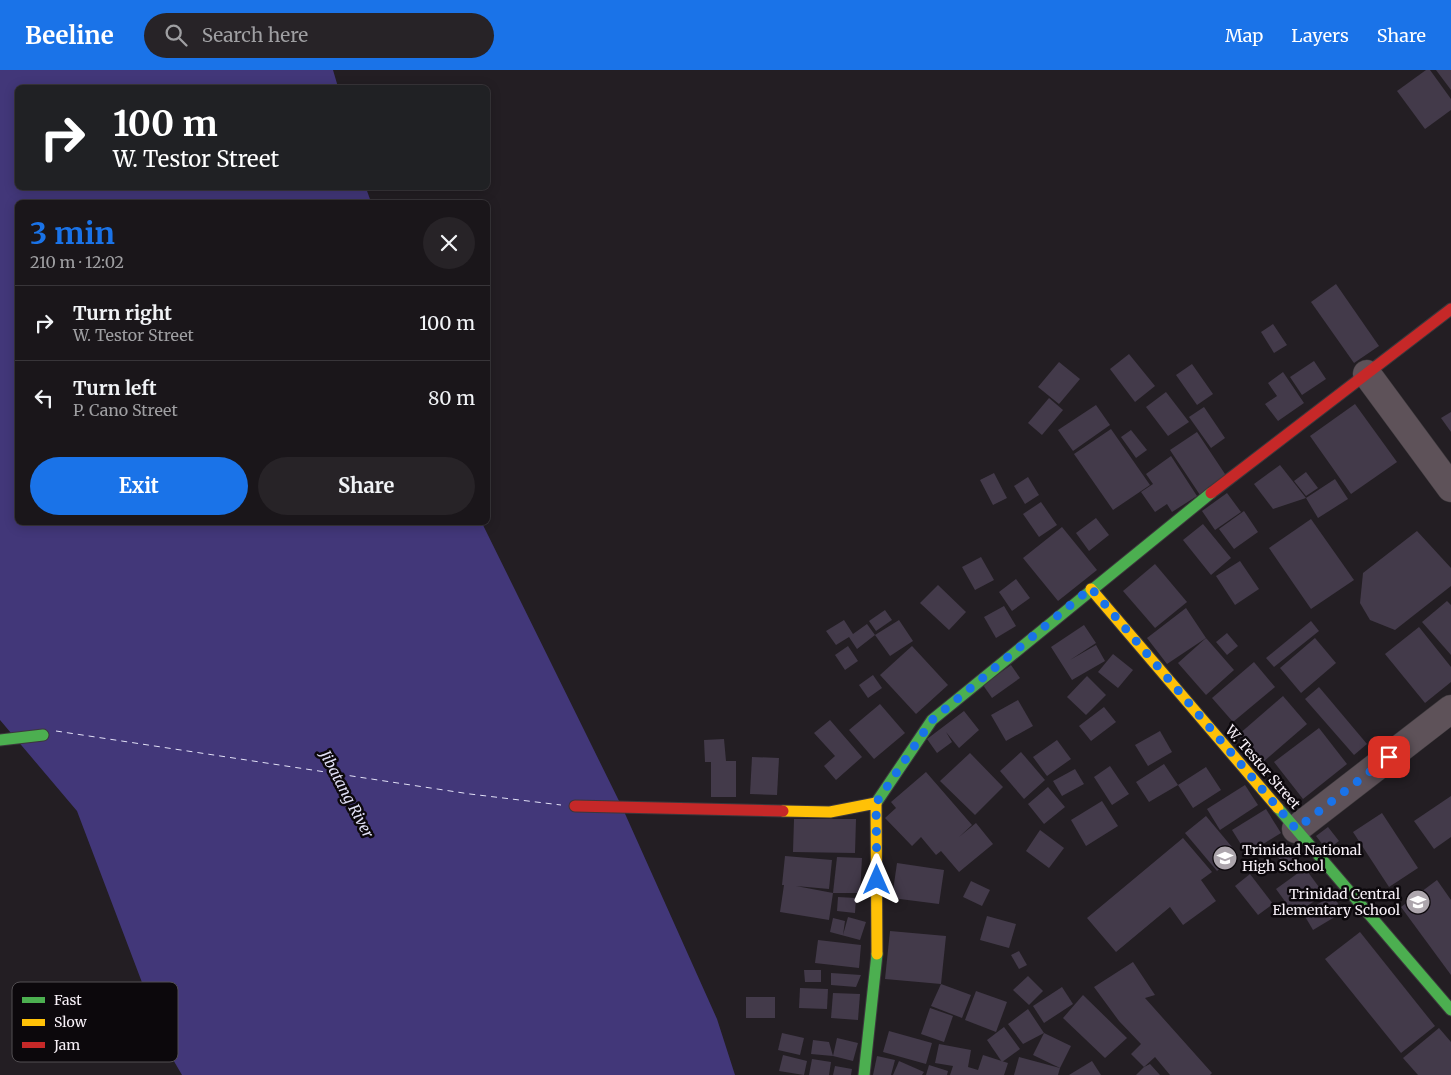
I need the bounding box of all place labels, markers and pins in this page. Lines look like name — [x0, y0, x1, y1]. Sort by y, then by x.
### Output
pin — [1368, 736, 1410, 778]
place label: Trinidad National High School — [1242, 841, 1362, 875]
school or university icon: Trinidad National High School — [1212, 845, 1238, 871]
place label: Trinidad Central Elementary School — [1273, 885, 1401, 919]
school or university icon: Trinidad Central Elementary School — [1405, 889, 1431, 915]

